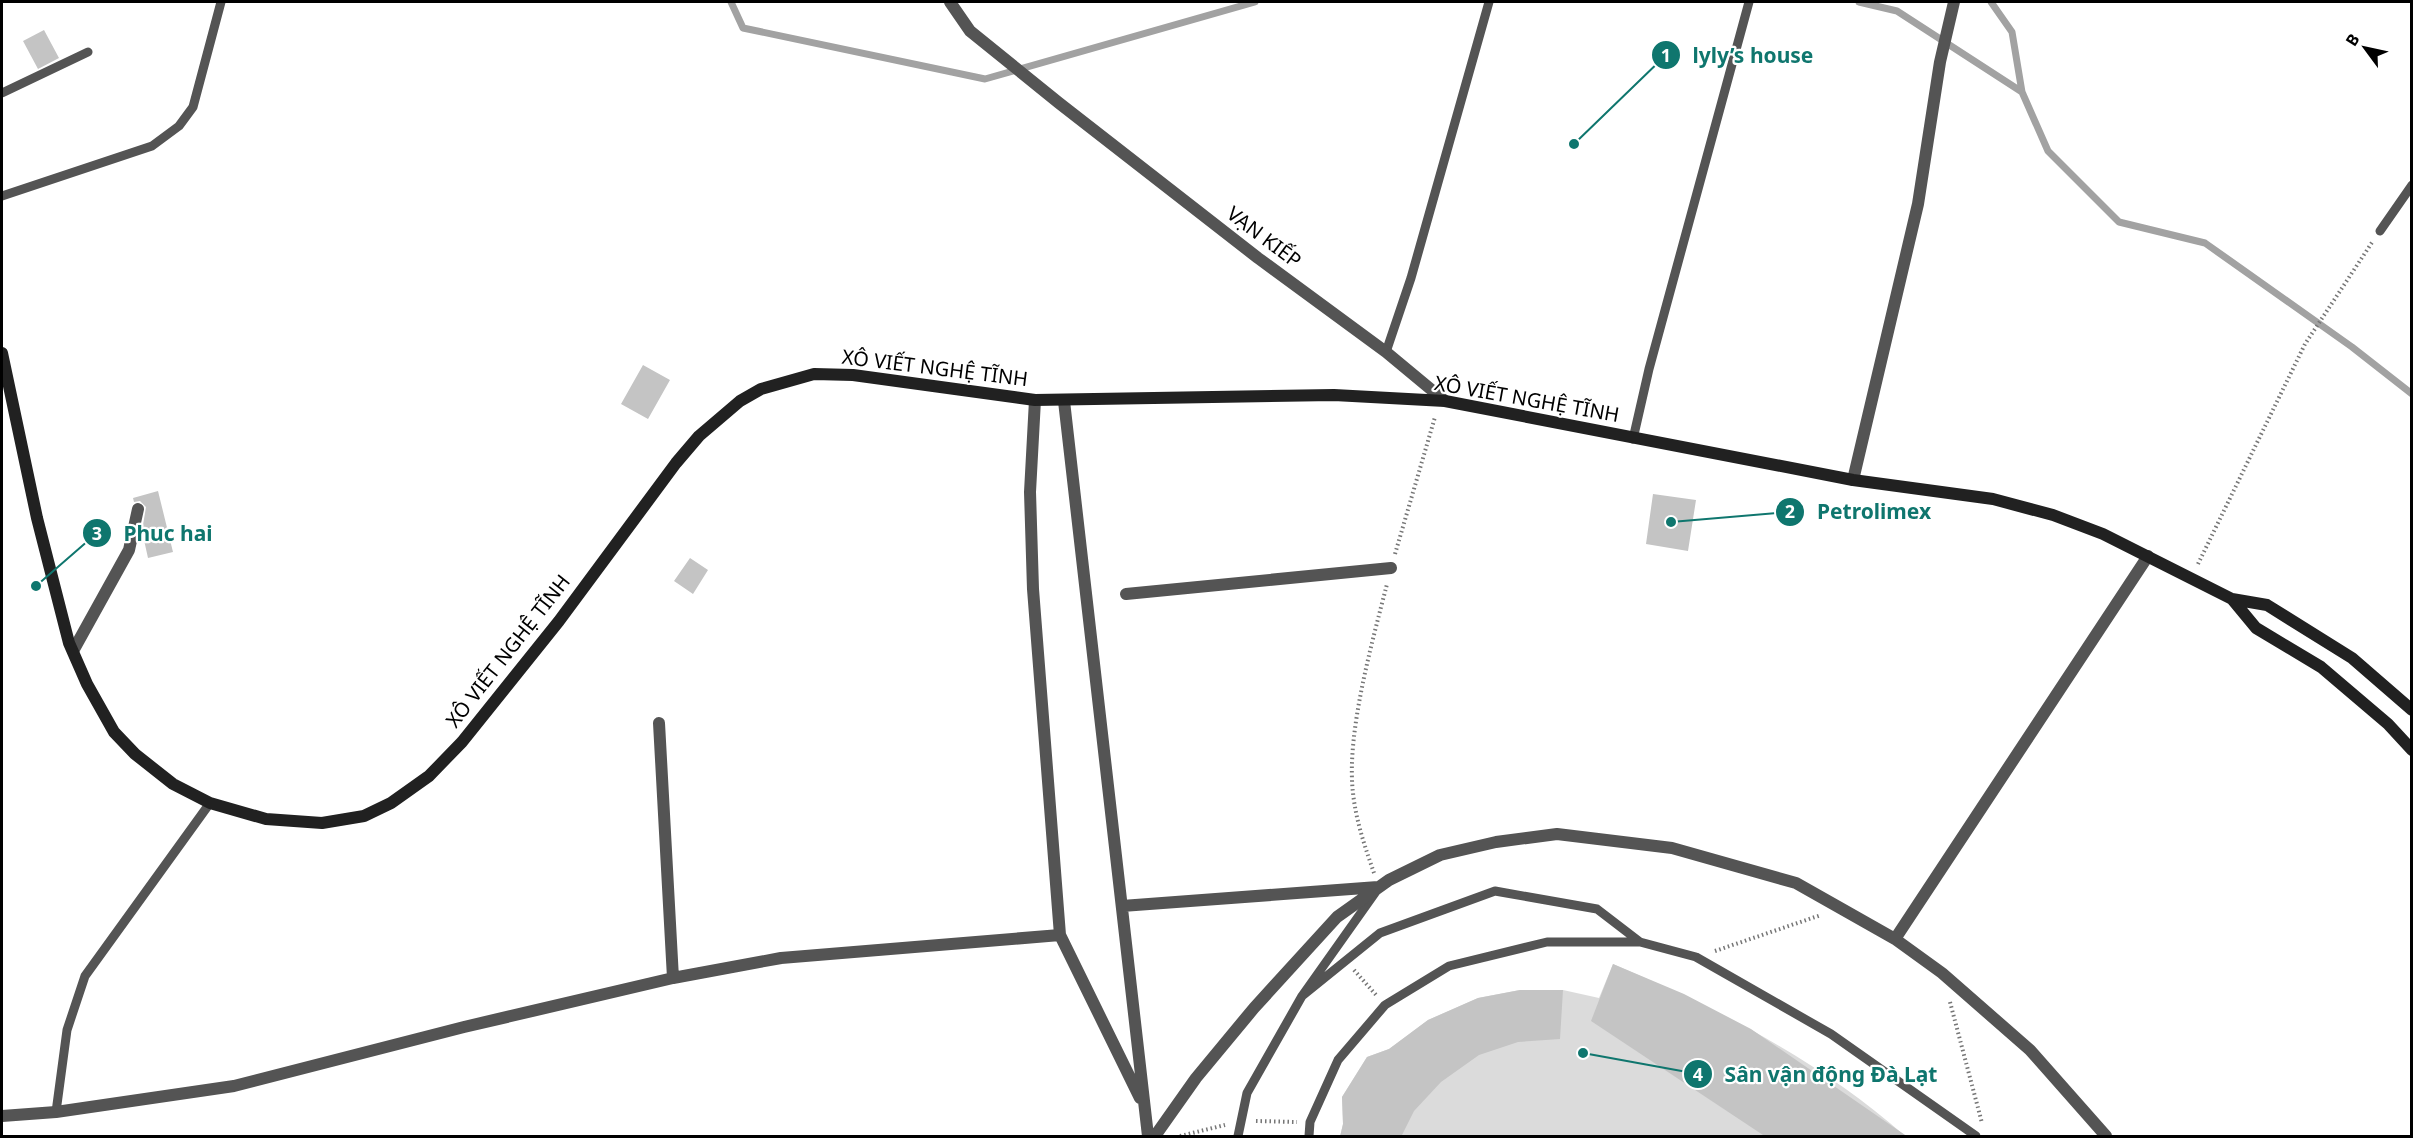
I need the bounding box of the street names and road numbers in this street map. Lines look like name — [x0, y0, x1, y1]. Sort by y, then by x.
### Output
street label: VẠN KIẾP — [1222, 200, 1307, 273]
street label: XÔ VIẾT NGHỆ TĨNH — [841, 343, 1030, 392]
street label: XÔ VIẾT NGHỆ TĨNH — [1433, 369, 1622, 428]
street label: XÔ VIẾT NGHỆ TĨNH — [439, 569, 576, 733]

